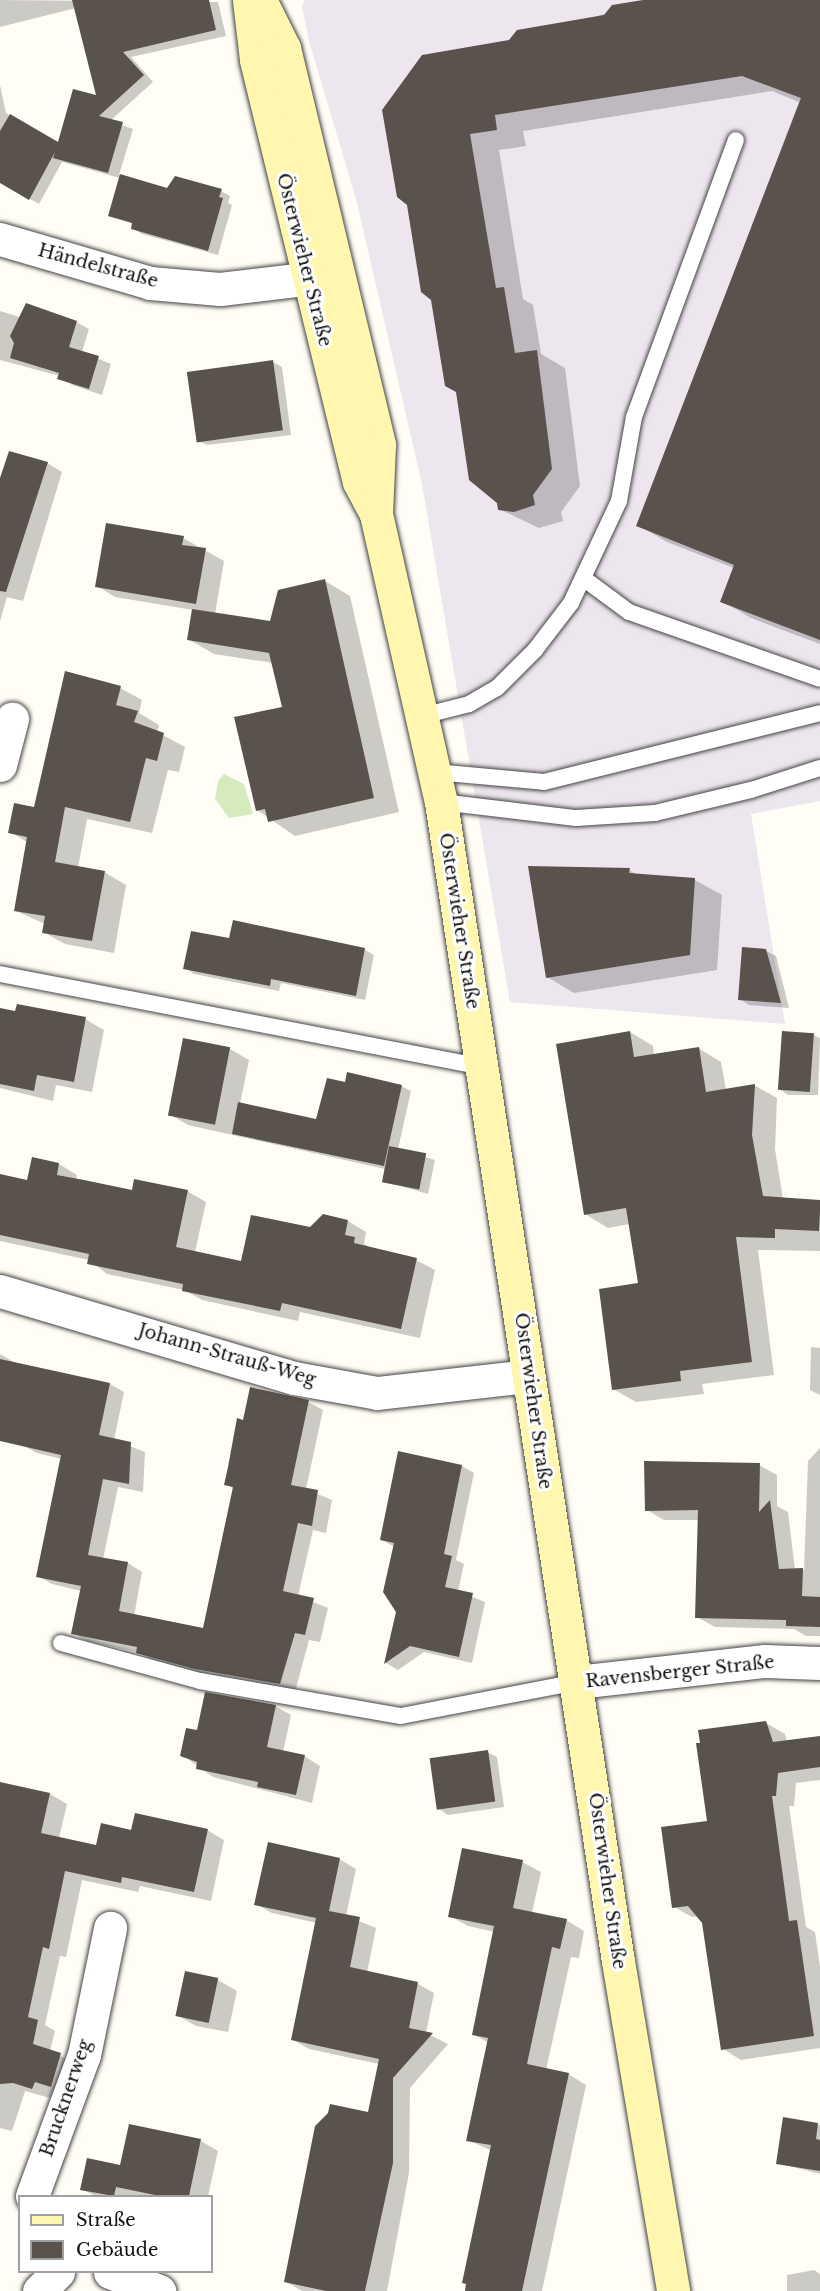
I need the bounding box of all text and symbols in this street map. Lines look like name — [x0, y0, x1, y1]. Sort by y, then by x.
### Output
street label: Österwieher Straße — [272, 171, 336, 349]
street label: Händelstraße — [36, 240, 160, 292]
street label: Österwieher Straße — [434, 831, 484, 1011]
street label: Österwieher Straße — [510, 1311, 556, 1491]
street label: Johann-Strauß-Weg — [136, 1319, 318, 1391]
street label: Ravensberger Straße — [584, 1651, 776, 1693]
street label: Österwieher Straße — [584, 1791, 630, 1971]
street label: Brucknerweg — [36, 2037, 96, 2159]
legend — [18, 2195, 213, 2273]
text: Straße — [76, 2209, 136, 2231]
text: Gebäude — [76, 2239, 158, 2261]

